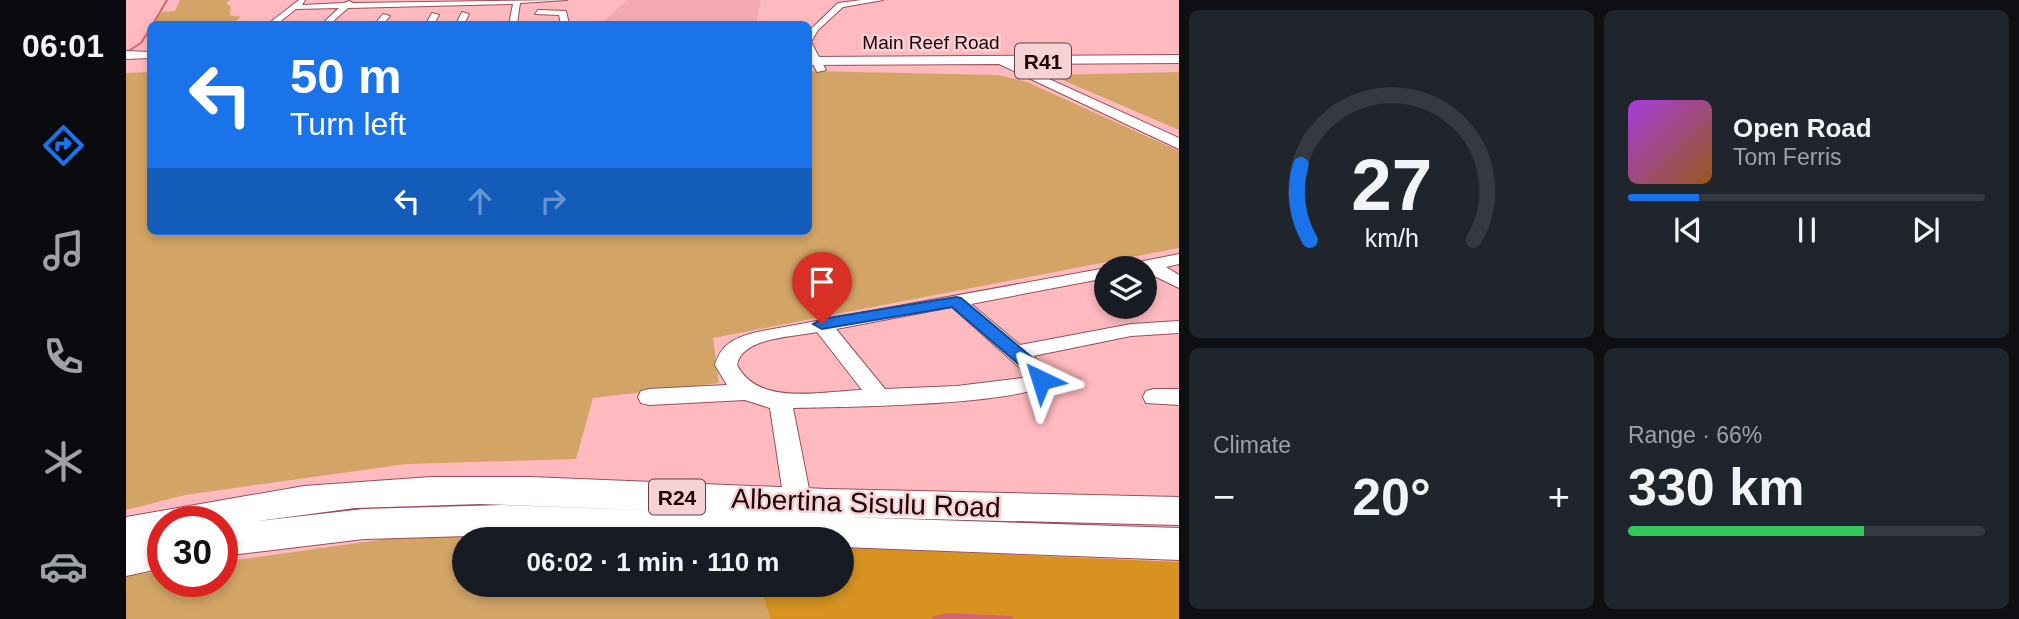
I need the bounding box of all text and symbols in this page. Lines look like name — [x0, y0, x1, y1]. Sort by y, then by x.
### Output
text: 06:01 — [22, 28, 104, 64]
street label: Main Reef Road — [862, 32, 1000, 53]
road number: R41 — [1015, 43, 1071, 78]
icon: left — [175, 49, 266, 140]
text: 50 m — [290, 49, 402, 103]
text: Turn left — [290, 106, 406, 142]
text: Open Road — [1733, 113, 1872, 143]
icon: directions — [39, 121, 88, 170]
text: Tom Ferris — [1733, 144, 1842, 170]
text: 27 — [1351, 145, 1432, 226]
icon: left — [388, 182, 426, 220]
icon: ahead — [461, 182, 499, 220]
icon: right — [534, 182, 572, 220]
icon: previous — [1669, 211, 1707, 249]
icon: pause — [1788, 211, 1826, 249]
icon: next — [1907, 211, 1945, 249]
text: km/h — [1364, 224, 1419, 252]
icon: music — [39, 226, 88, 275]
pin — [792, 252, 852, 324]
map controls — [1094, 256, 1157, 319]
button: layers — [1094, 256, 1157, 319]
icon: arrive — [803, 263, 841, 301]
icon: phone — [39, 332, 88, 381]
position arrow — [1004, 343, 1078, 417]
text: Range · 66% — [1628, 422, 1762, 448]
text: Climate — [1213, 432, 1291, 458]
icon: climate — [39, 437, 88, 486]
text: 330 km — [1628, 458, 1804, 516]
text: 20° — [1352, 468, 1431, 526]
text: − — [1213, 476, 1235, 518]
text: + — [1548, 476, 1570, 518]
road number: R24 — [649, 480, 705, 514]
street label: Albertina Sisulu Road — [731, 483, 1001, 523]
speed limit sign: 30 — [147, 506, 238, 597]
icon: car — [39, 542, 88, 591]
text: 06:02 · 1 min · 110 m — [527, 547, 779, 577]

